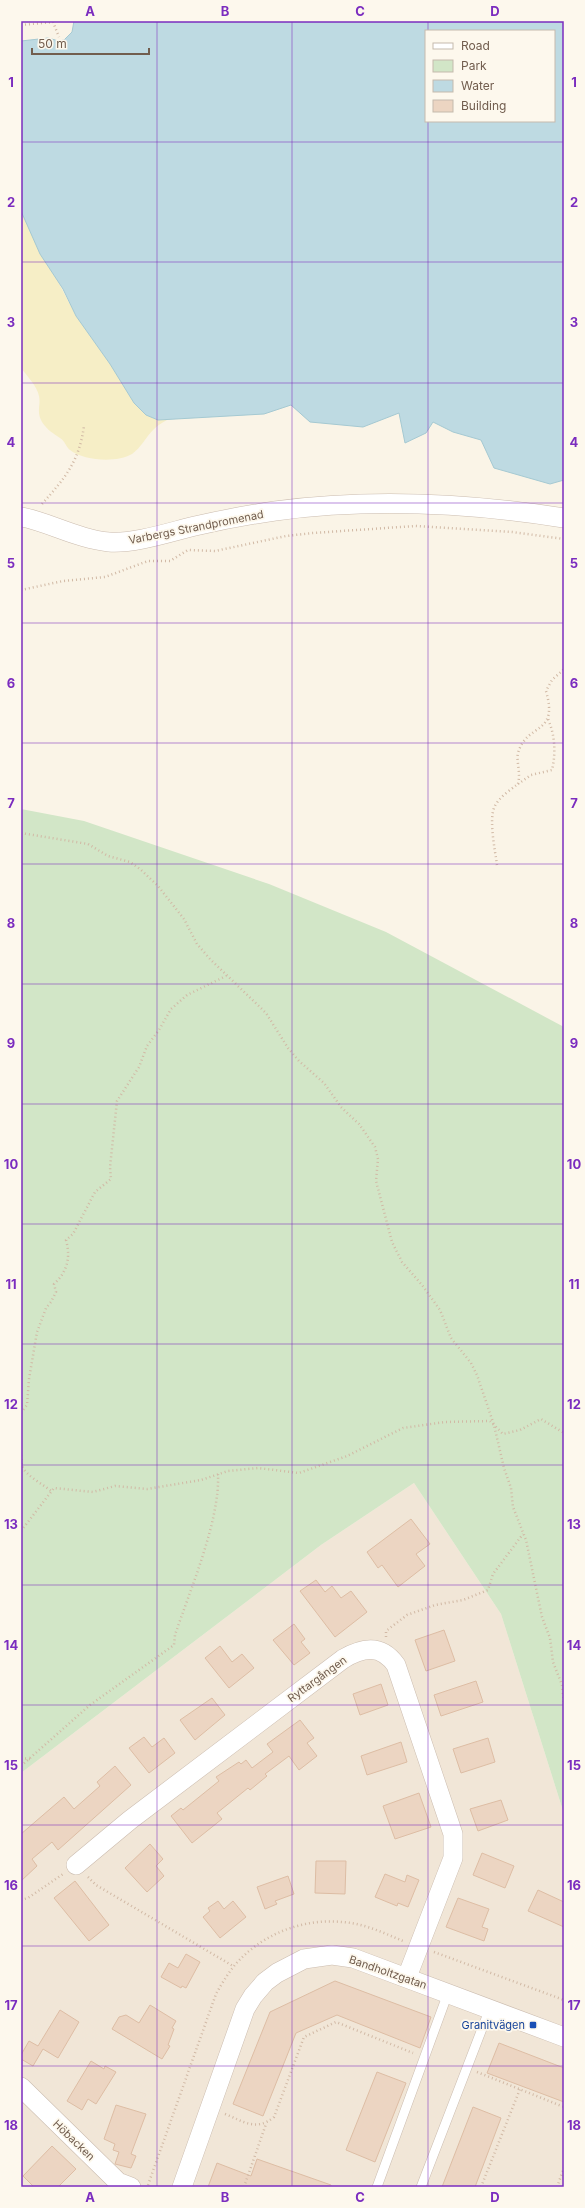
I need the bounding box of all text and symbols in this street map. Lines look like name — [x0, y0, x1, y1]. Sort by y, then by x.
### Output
text: A — [85, 3, 95, 19]
text: B — [221, 3, 230, 19]
text: C — [355, 3, 365, 19]
text: D — [490, 3, 500, 19]
scale bar — [32, 30, 149, 56]
legend — [425, 30, 555, 122]
text: 50 m — [38, 36, 67, 51]
text: Road — [461, 38, 490, 53]
text: Park — [461, 58, 487, 73]
text: 1 — [8, 74, 14, 90]
text: 1 — [571, 74, 577, 90]
text: Water — [461, 78, 495, 93]
text: Building — [461, 98, 506, 113]
text: 2 — [7, 194, 15, 210]
text: 2 — [570, 194, 578, 210]
text: 3 — [7, 314, 15, 330]
text: 3 — [570, 314, 578, 330]
text: 4 — [7, 434, 16, 450]
text: 4 — [570, 434, 579, 450]
street label: Varbergs Strandpromenad — [127, 507, 265, 547]
text: 5 — [7, 555, 15, 571]
text: 5 — [570, 555, 578, 571]
text: 6 — [7, 675, 15, 691]
text: 6 — [570, 675, 578, 691]
text: 7 — [7, 795, 15, 811]
text: 7 — [570, 795, 578, 811]
text: 8 — [7, 915, 15, 931]
text: 8 — [570, 915, 578, 931]
text: 9 — [7, 1035, 15, 1051]
text: 9 — [570, 1035, 578, 1051]
text: 10 — [4, 1156, 18, 1172]
text: 10 — [567, 1156, 581, 1172]
text: 11 — [5, 1276, 17, 1292]
text: 11 — [568, 1276, 580, 1292]
text: 12 — [4, 1396, 18, 1412]
text: 12 — [567, 1396, 581, 1412]
text: 13 — [4, 1516, 18, 1532]
text: 13 — [567, 1516, 581, 1532]
text: 14 — [4, 1637, 18, 1653]
text: 14 — [567, 1637, 581, 1653]
street label: Ryttargången — [285, 1653, 349, 1705]
text: 15 — [4, 1757, 18, 1773]
text: 15 — [567, 1757, 581, 1773]
text: 16 — [4, 1877, 18, 1893]
text: 16 — [567, 1877, 581, 1893]
street label: Bandholtzgatan — [347, 1952, 429, 1992]
text: 17 — [4, 1997, 18, 2013]
text: 17 — [567, 1997, 581, 2013]
place label: Granitvägen — [462, 2018, 525, 2032]
marker: Granitvägen — [528, 2020, 538, 2030]
text: 18 — [4, 2117, 18, 2133]
street label: Höbacken — [50, 2117, 98, 2163]
text: 18 — [567, 2117, 581, 2133]
text: A — [85, 2189, 95, 2205]
text: B — [221, 2189, 230, 2205]
text: C — [355, 2189, 365, 2205]
text: D — [490, 2189, 500, 2205]

